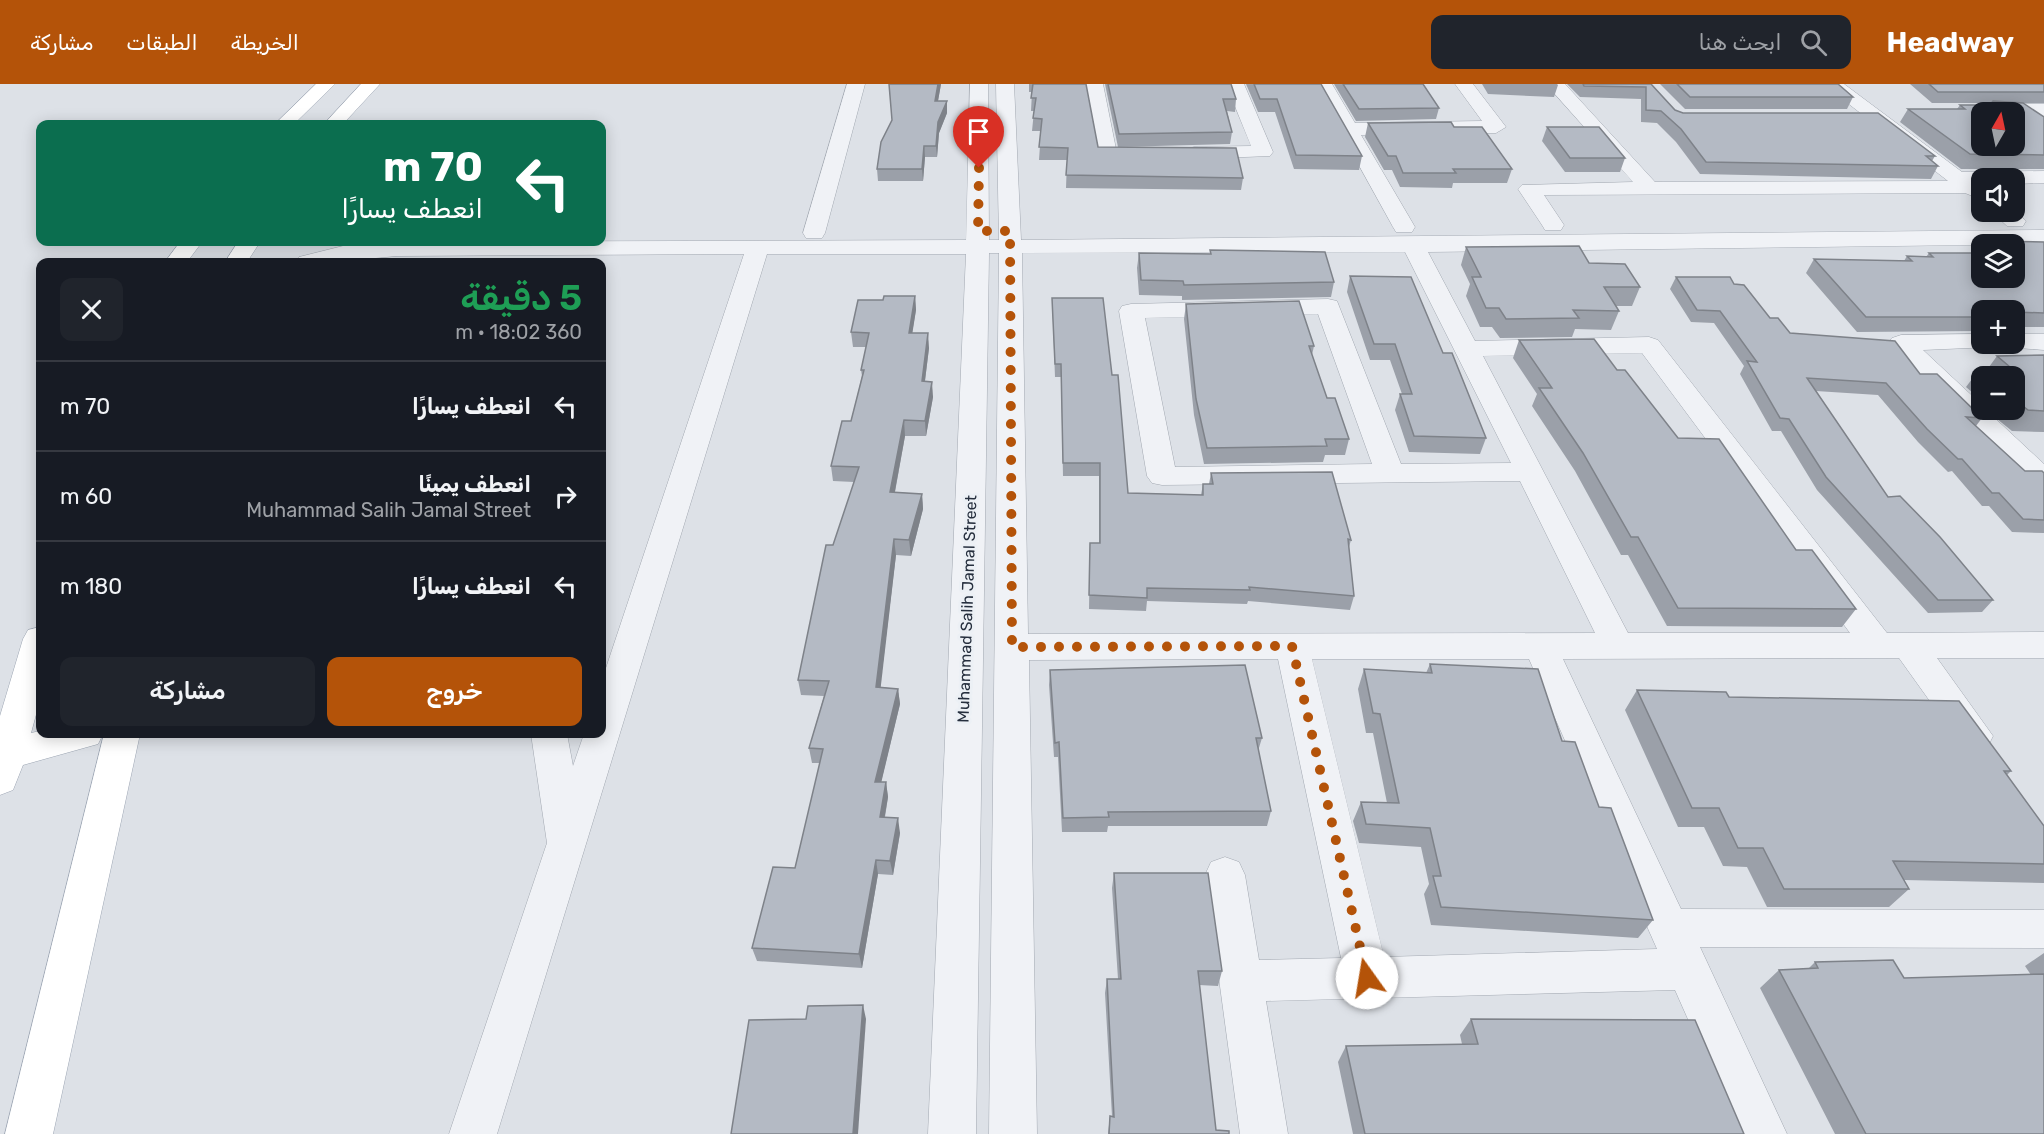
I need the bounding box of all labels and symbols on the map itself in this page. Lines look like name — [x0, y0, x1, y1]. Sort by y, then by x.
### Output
north arrow — [1971, 102, 2025, 156]
pin — [953, 106, 1004, 168]
street label: Muhammad Salih Jamal Street — [954, 495, 980, 723]
position arrow — [1335, 946, 1399, 1010]

